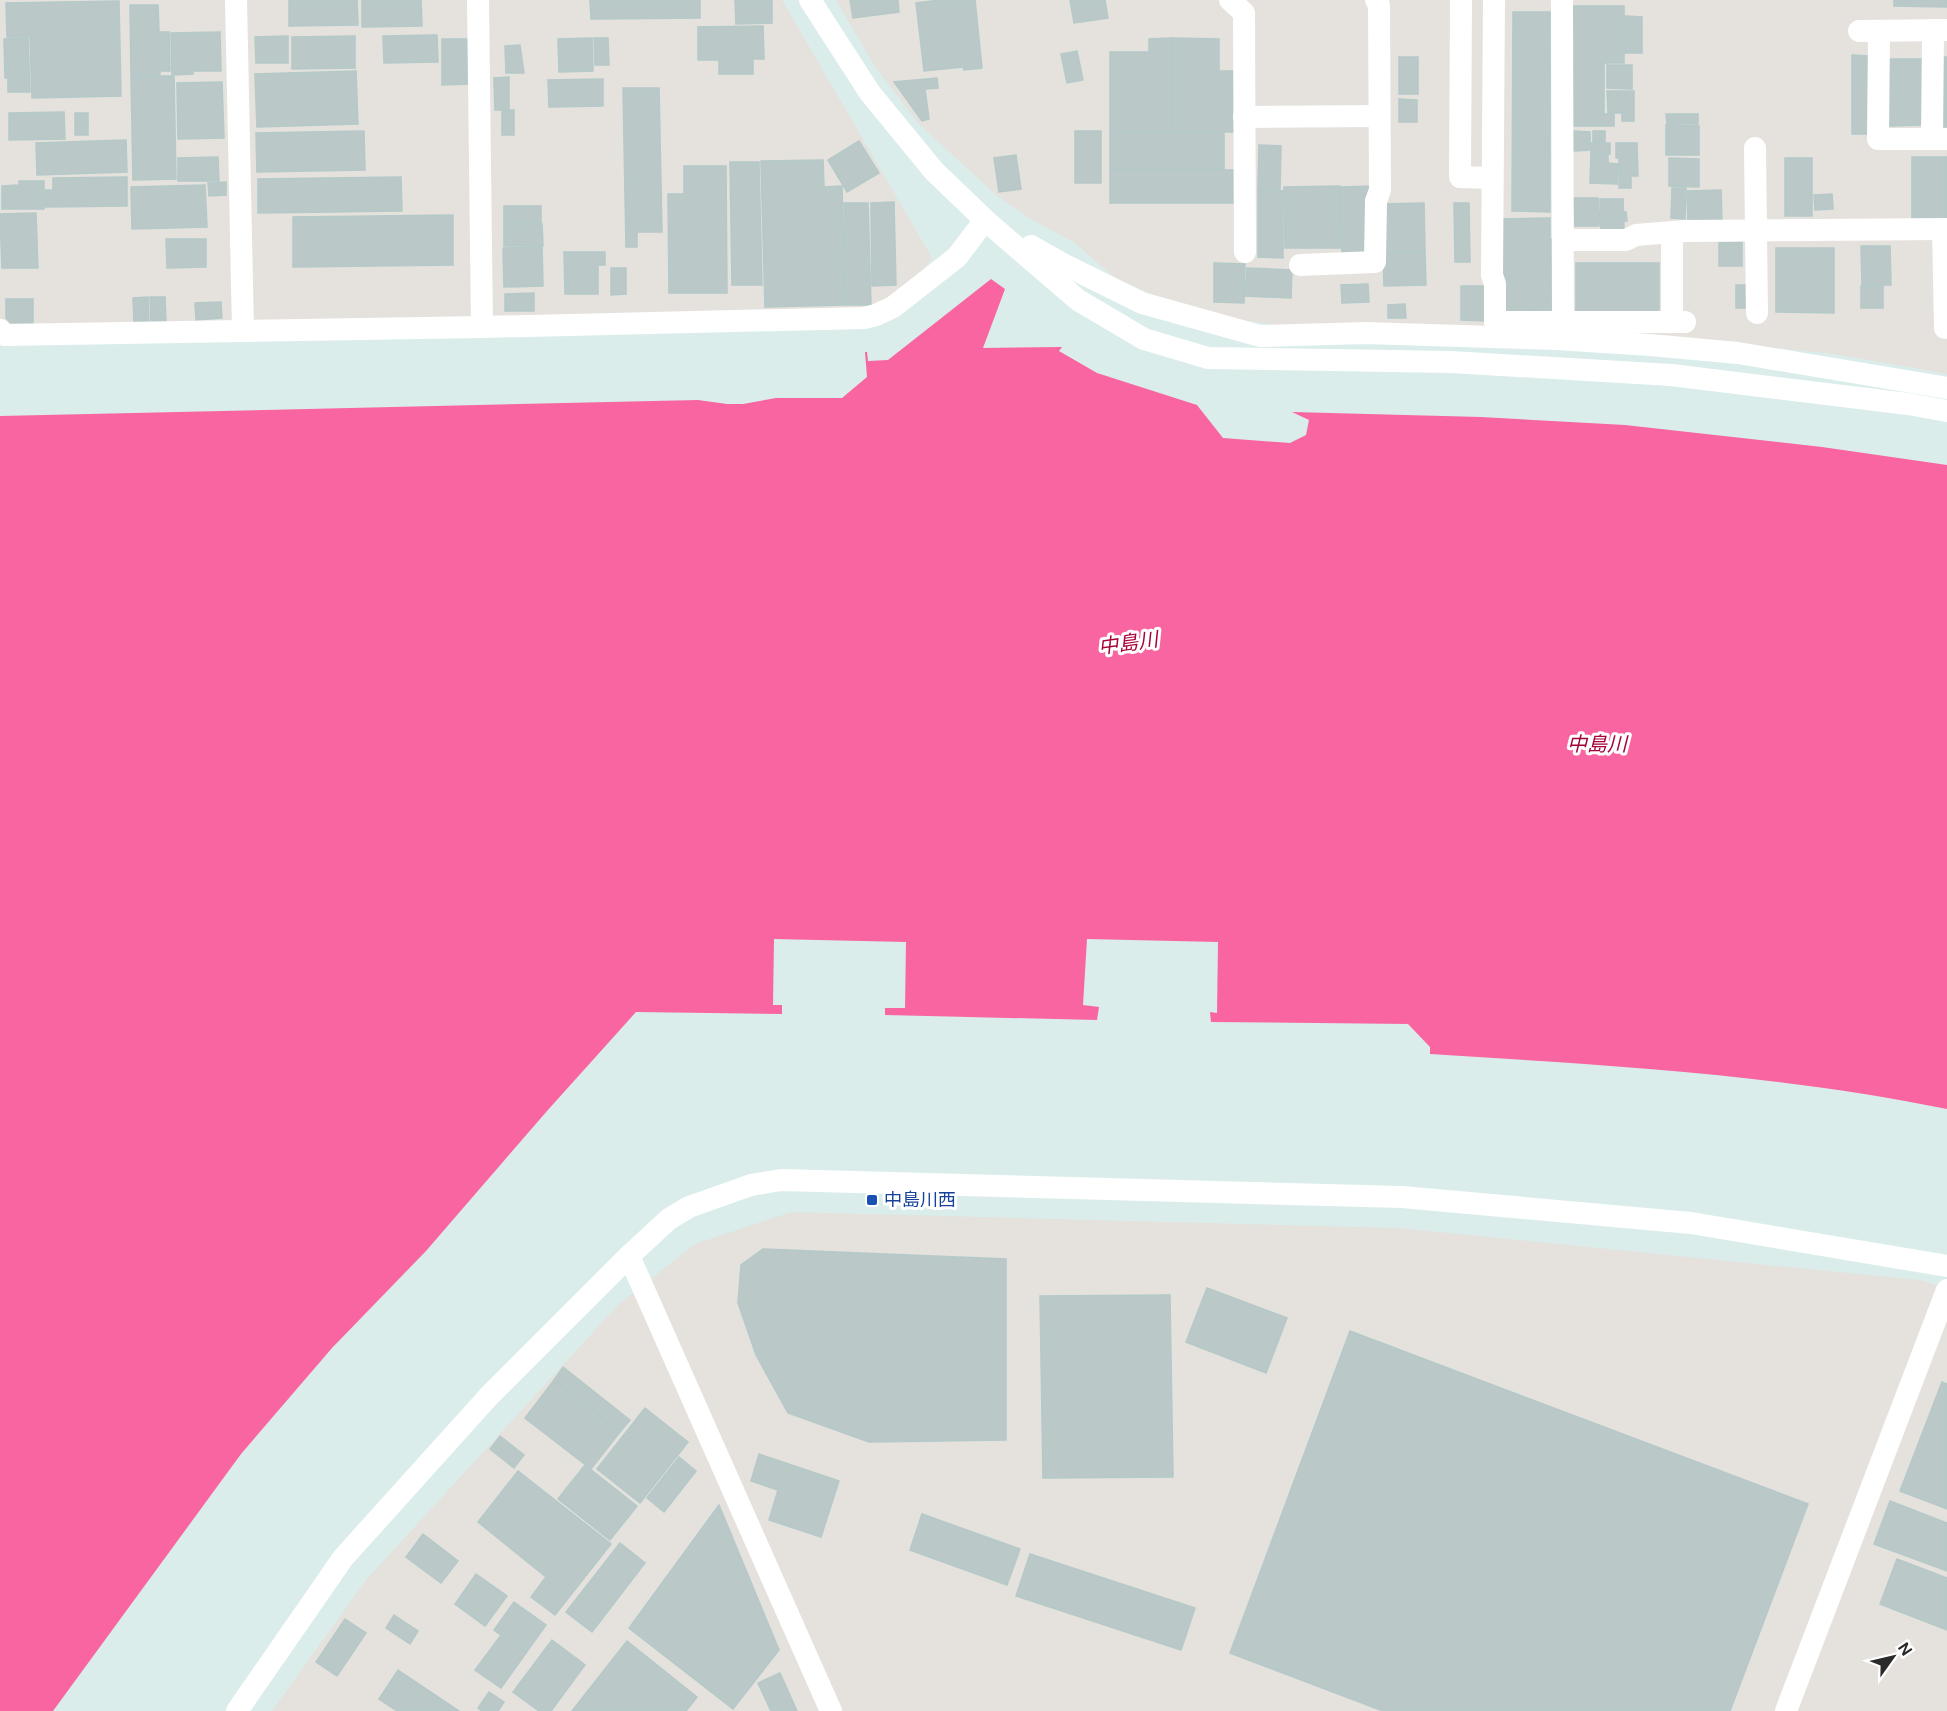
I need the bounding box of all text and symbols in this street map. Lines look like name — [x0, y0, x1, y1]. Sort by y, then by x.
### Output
water label: 中島川 — [1096, 626, 1161, 660]
water label: 中島川 — [1567, 731, 1629, 757]
place label: 中島川西 — [884, 1188, 956, 1212]
marker: 中島川西 — [865, 1193, 879, 1207]
north arrow — [1863, 1627, 1923, 1687]
text: N — [1893, 1638, 1917, 1660]

